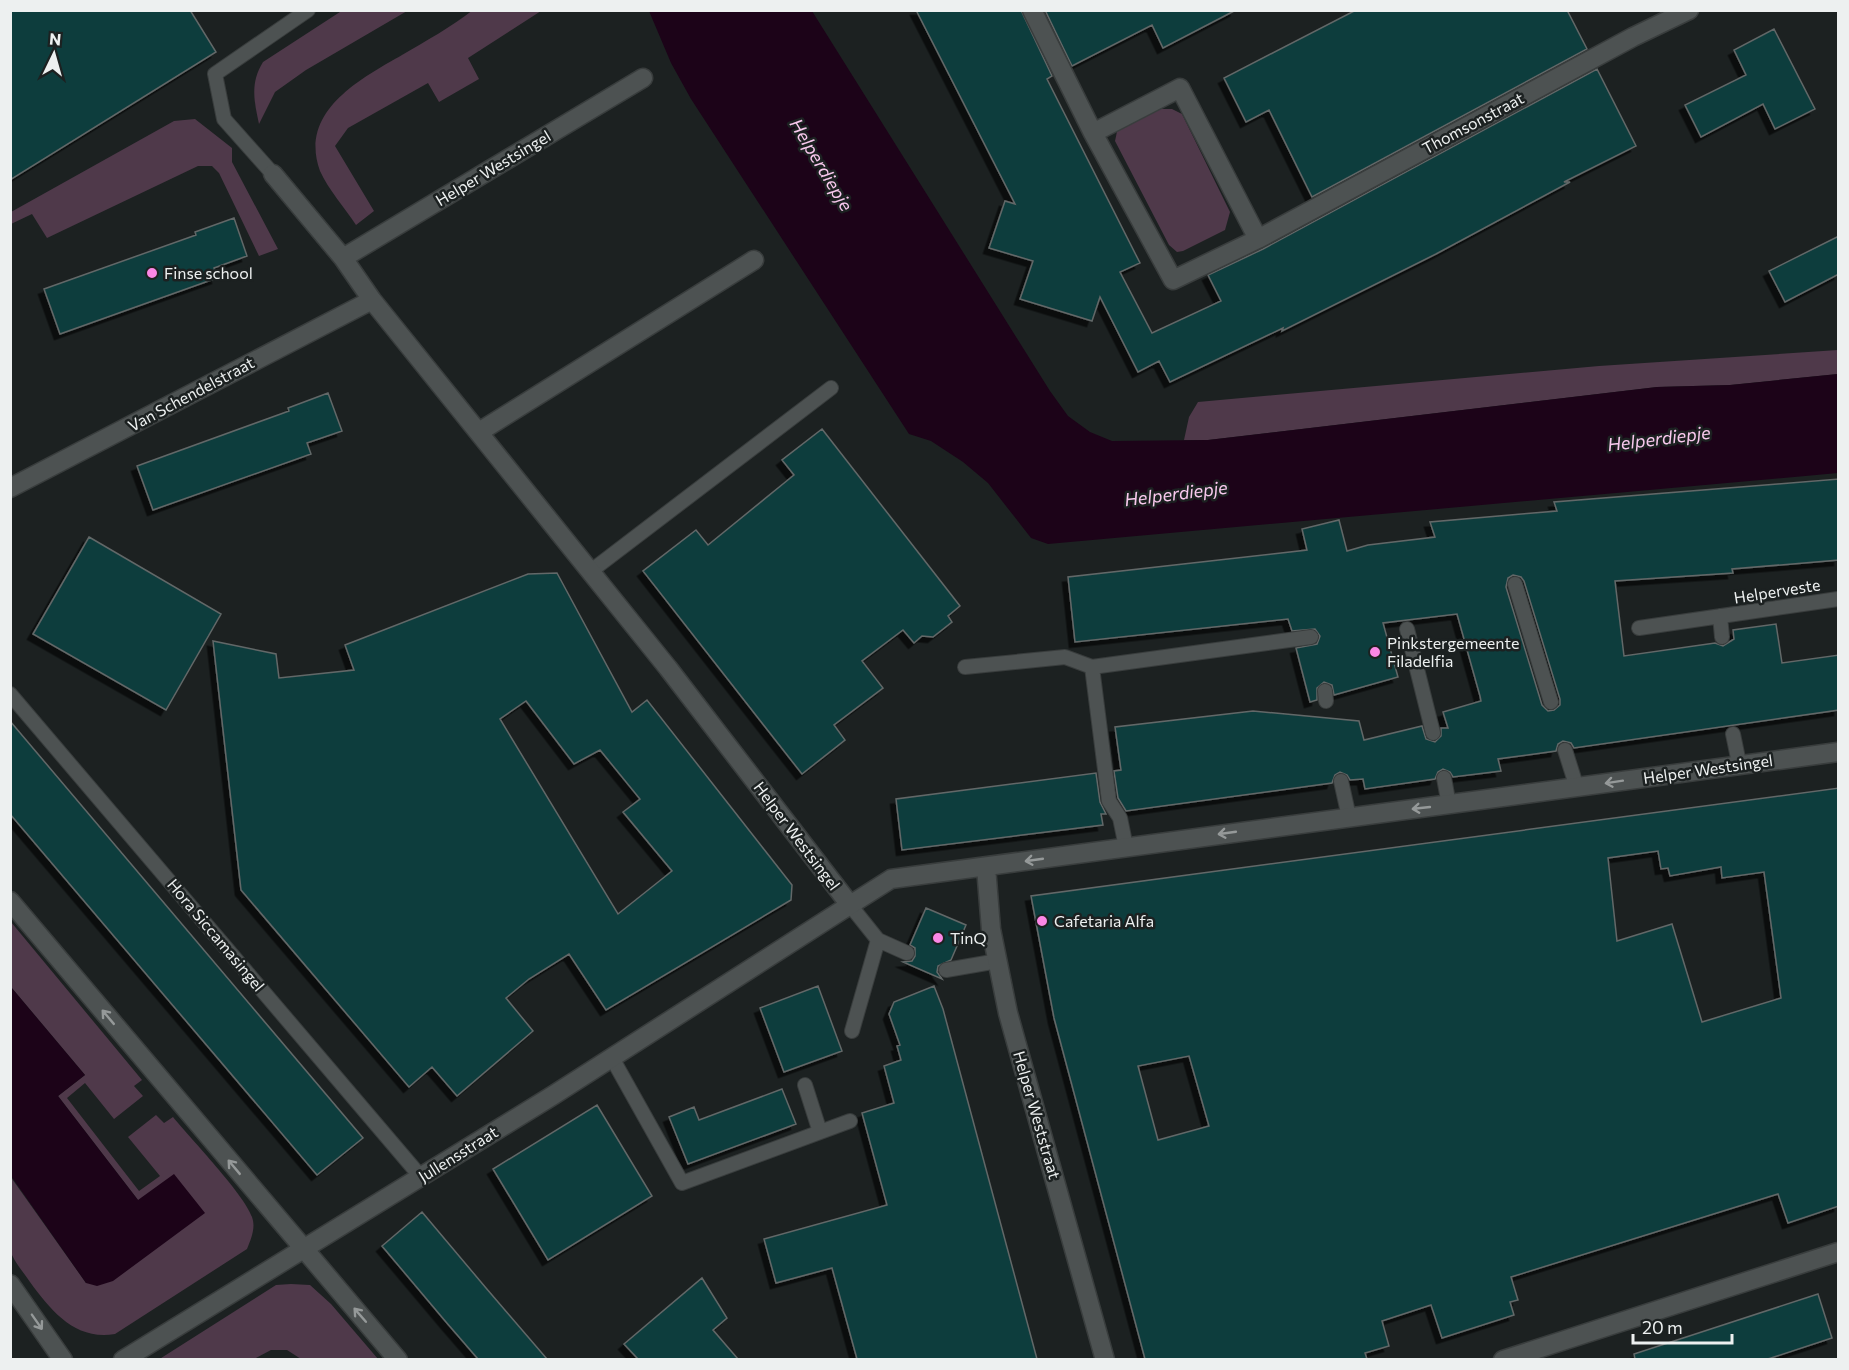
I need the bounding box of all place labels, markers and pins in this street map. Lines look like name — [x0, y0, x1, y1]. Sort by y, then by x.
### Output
place label: Finse school — [164, 263, 253, 282]
marker: Finse school — [145, 266, 159, 280]
place label: Pinkstergemeente Filadelfia — [1387, 633, 1519, 670]
marker: Pinkstergemeente Filadelfia — [1368, 645, 1382, 659]
place label: Cafetaria Alfa — [1054, 911, 1154, 930]
marker: Cafetaria Alfa — [1035, 914, 1049, 928]
place label: TinQ — [950, 928, 987, 947]
marker: TinQ — [931, 931, 945, 945]

